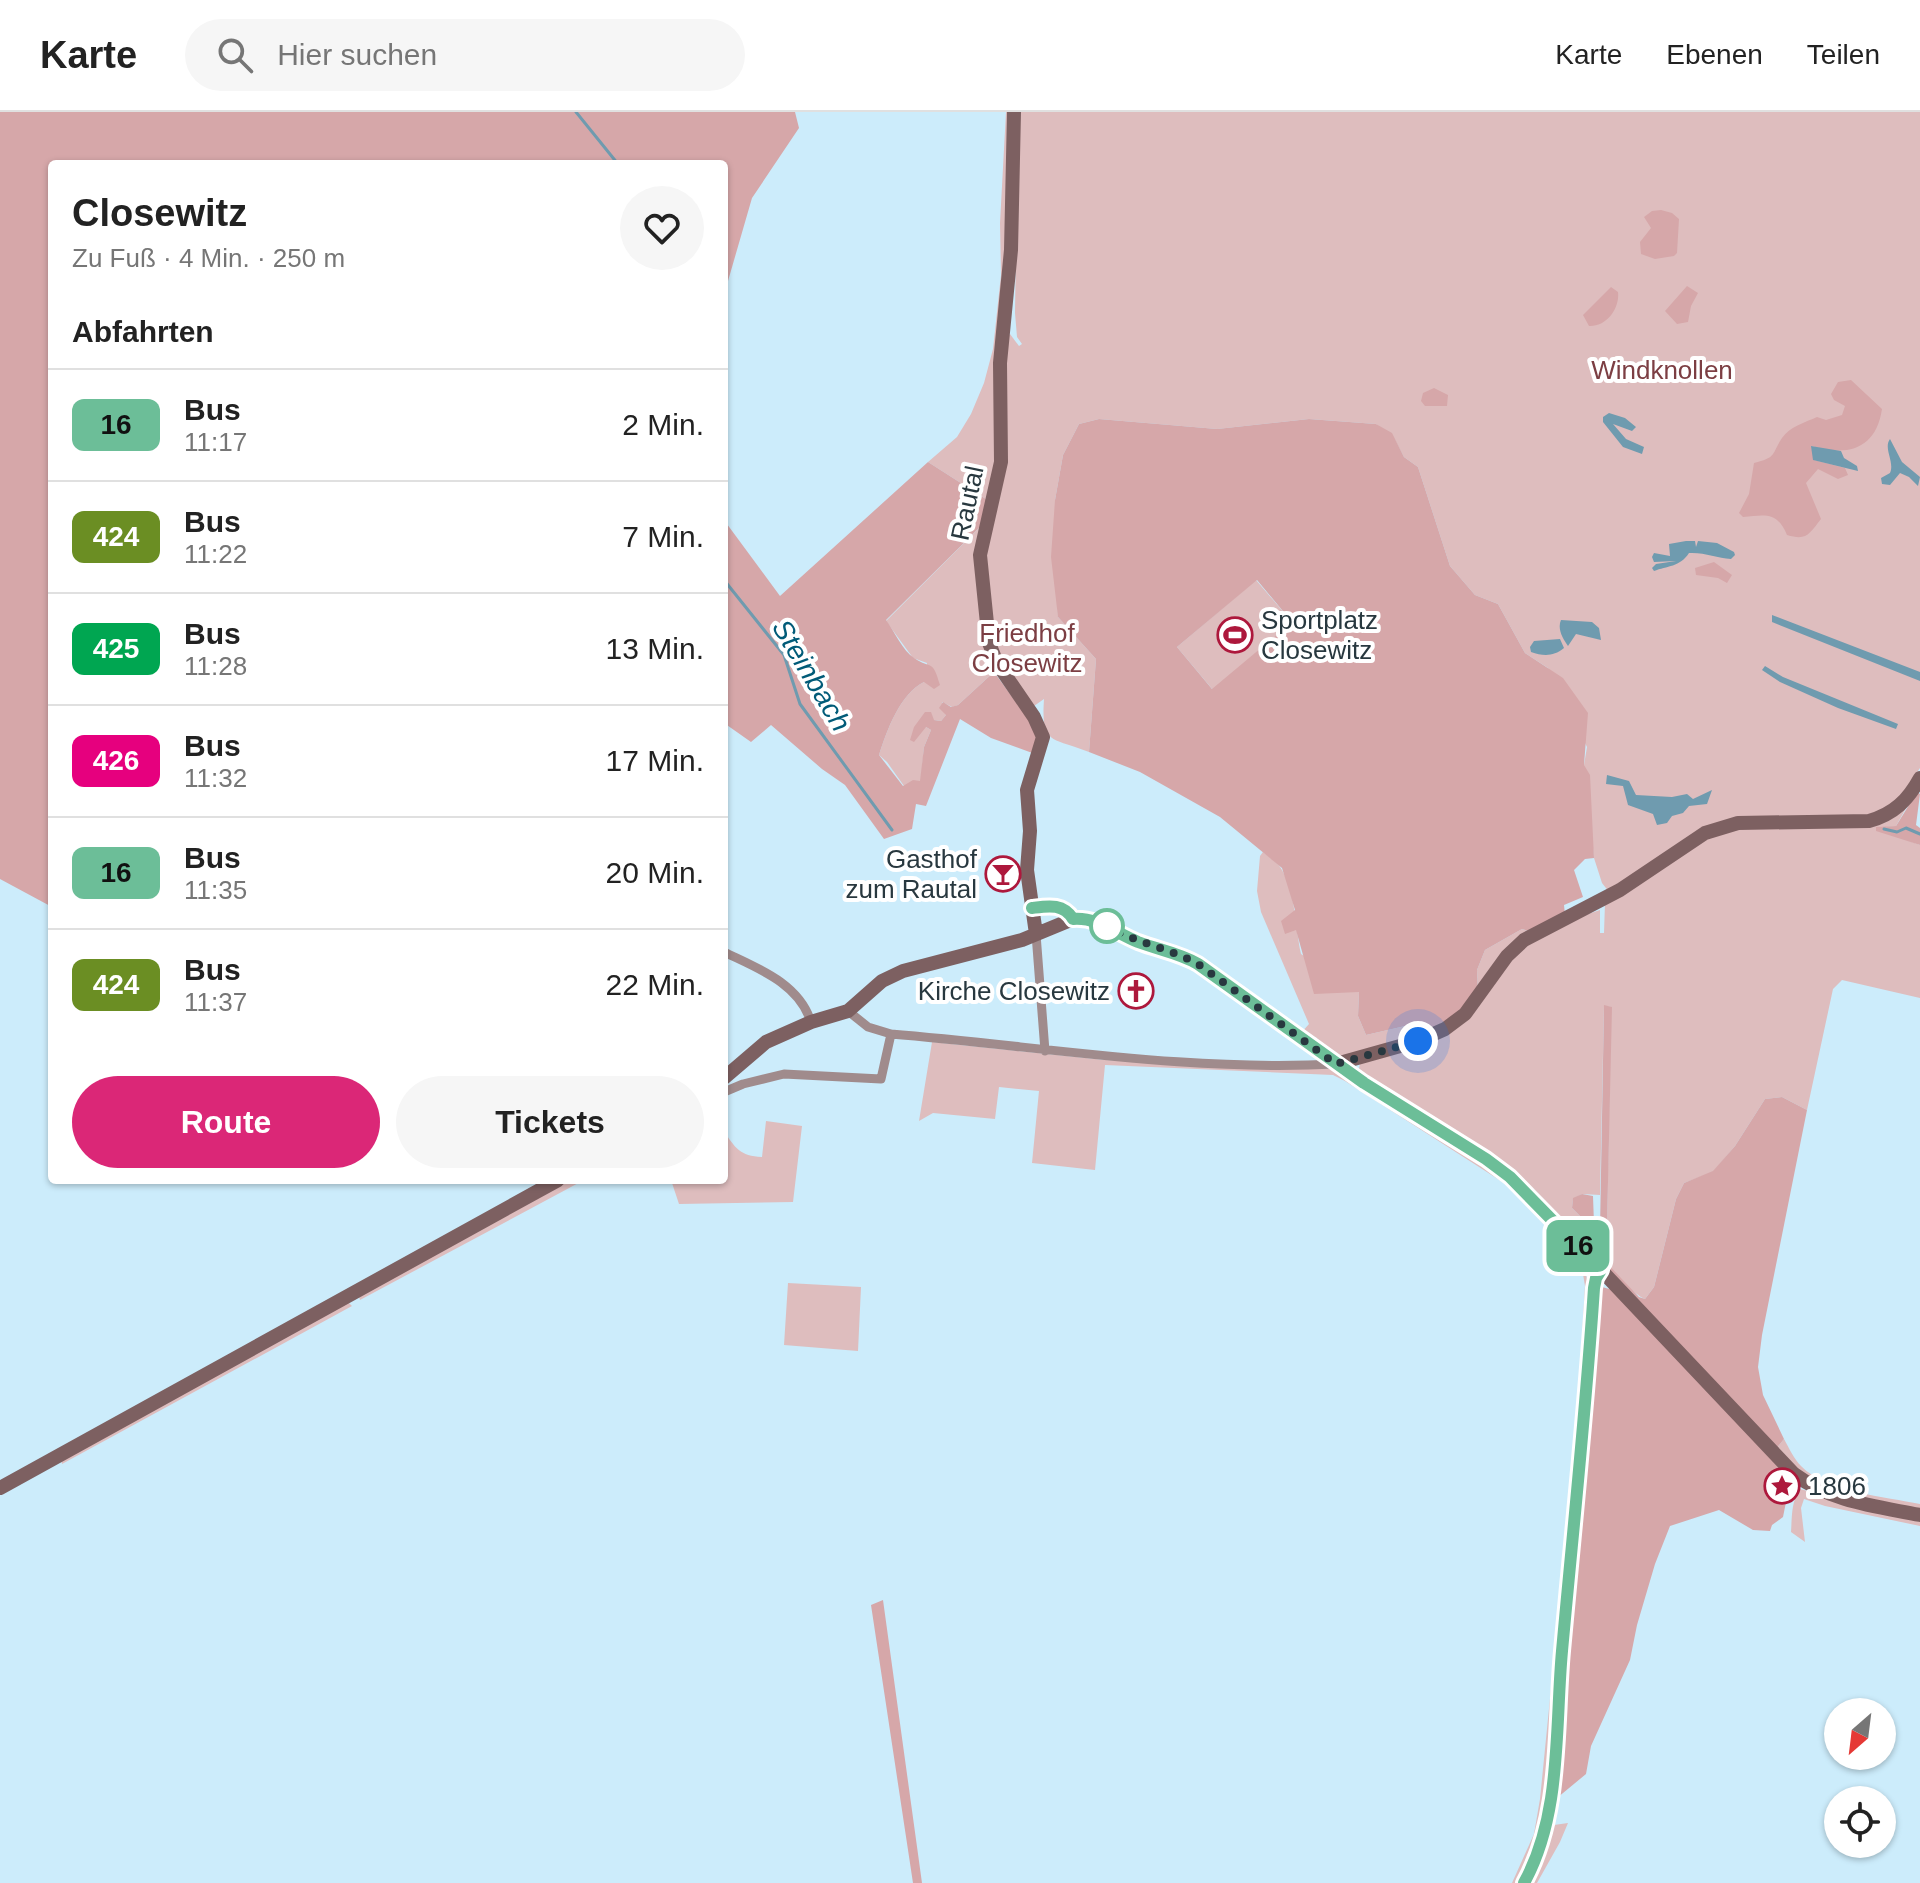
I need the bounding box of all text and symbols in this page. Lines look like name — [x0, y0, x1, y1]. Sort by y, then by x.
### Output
search box — [185, 19, 745, 91]
icon: search — [213, 33, 257, 77]
text: Karte — [40, 34, 137, 76]
text: Hier suchen — [277, 38, 437, 71]
text: Karte — [1555, 39, 1622, 70]
text: Ebenen — [1666, 39, 1763, 70]
text: Teilen — [1807, 39, 1880, 70]
button: heart — [620, 186, 704, 270]
text: Closewitz — [72, 192, 247, 234]
text: Zu Fuß · 4 Min. · 250 m — [72, 243, 345, 273]
text: Abfahrten — [72, 315, 214, 348]
park label: Windknollen — [1591, 355, 1733, 385]
text: Bus — [184, 393, 241, 426]
text: 2 Min. — [622, 408, 704, 441]
text: 16 — [100, 409, 132, 440]
text: 11:17 — [184, 427, 247, 457]
street label: Rautal — [945, 463, 989, 543]
text: Bus — [184, 505, 241, 538]
text: 7 Min. — [622, 520, 704, 553]
text: 424 — [93, 521, 139, 552]
text: 11:22 — [184, 539, 247, 569]
place label: Sportplatz Closewitz — [1261, 605, 1378, 665]
water label: Steinbach — [766, 614, 857, 737]
sports icon: Sportplatz Closewitz — [1216, 616, 1254, 654]
text: Bus — [184, 617, 241, 650]
park label: Friedhof Closewitz — [971, 618, 1083, 678]
text: 13 Min. — [606, 632, 704, 665]
text: 425 — [93, 633, 139, 664]
text: 11:28 — [184, 651, 247, 681]
text: Bus — [184, 729, 241, 762]
text: 17 Min. — [606, 744, 704, 777]
text: 426 — [93, 745, 139, 776]
text: 11:32 — [184, 763, 247, 793]
text: Bus — [184, 841, 241, 874]
place label: Gasthof zum Rautal — [846, 844, 978, 904]
bar icon: Gasthof zum Rautal — [984, 855, 1022, 893]
text: 20 Min. — [606, 856, 704, 889]
text: 16 — [100, 857, 132, 888]
text: 11:35 — [184, 875, 247, 905]
unlabelled marker — [1090, 909, 1124, 943]
text: Bus — [184, 953, 241, 986]
text: 22 Min. — [606, 968, 704, 1001]
text: 424 — [93, 969, 139, 1000]
church icon: Kirche Closewitz — [1117, 972, 1155, 1010]
place label: Kirche Closewitz — [918, 976, 1110, 1006]
text: 11:37 — [184, 987, 247, 1017]
your location — [1398, 1021, 1438, 1061]
button: Route — [72, 1076, 380, 1168]
button: Tickets — [396, 1076, 704, 1168]
line badge: 16 — [1542, 1220, 1614, 1272]
text: 16 — [1562, 1230, 1594, 1261]
place icon: 1806 — [1763, 1467, 1801, 1505]
place label: 1806 — [1808, 1471, 1866, 1501]
north arrow — [1824, 1698, 1896, 1770]
map controls — [1824, 1698, 1896, 1858]
button: locate — [1824, 1786, 1896, 1858]

